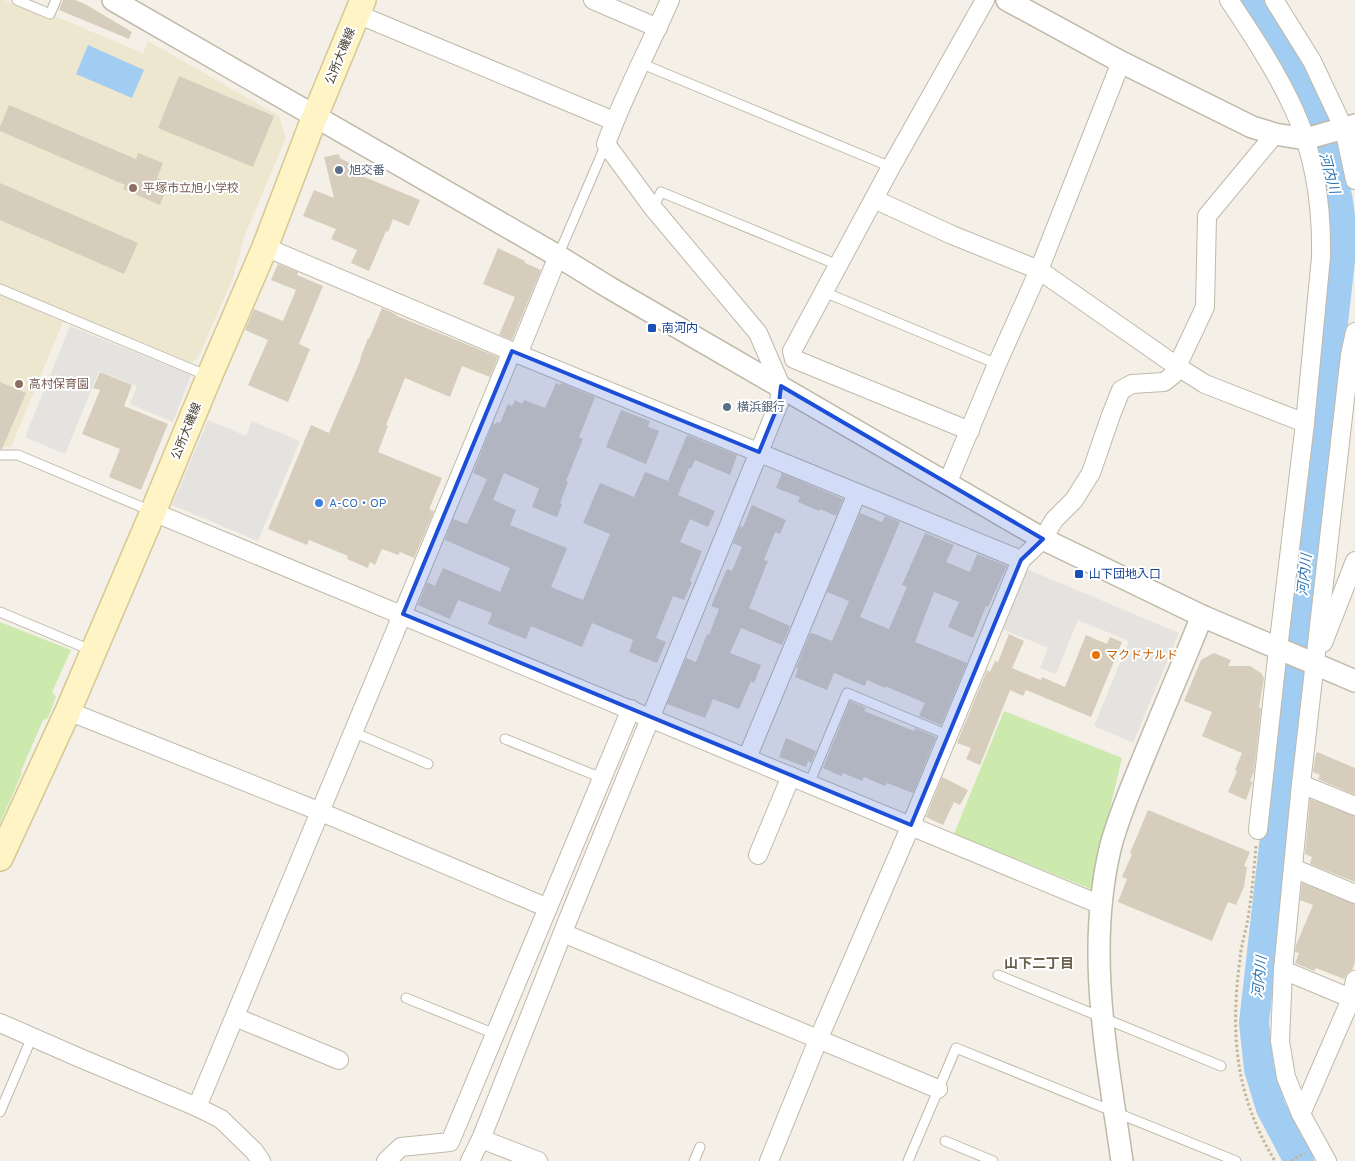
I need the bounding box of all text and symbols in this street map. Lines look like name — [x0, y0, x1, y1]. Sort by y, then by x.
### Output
street label: 公所大磯線 — [322, 26, 360, 87]
water label: 河内川 — [1315, 151, 1343, 198]
place label: 旭交番 — [349, 163, 385, 179]
marker: 旭交番 — [333, 164, 345, 176]
place label: 平塚市立旭小学校 — [143, 181, 239, 197]
marker: 平塚市立旭小学校 — [127, 182, 139, 194]
place label: 南河内 — [662, 321, 698, 337]
marker: 南河内 — [646, 322, 658, 334]
place label: 高村保育園 — [29, 377, 89, 393]
marker: 高村保育園 — [13, 378, 25, 390]
place label: 横浜銀行 — [737, 400, 785, 416]
street label: 公所大磯線 — [168, 401, 206, 462]
marker: 横浜銀行 — [721, 401, 733, 413]
place label: A-CO・OP — [329, 496, 387, 512]
marker: A-CO・OP — [313, 497, 325, 509]
water label: 河内川 — [1295, 551, 1316, 597]
place label: 山下団地入口 — [1089, 567, 1161, 583]
marker: 山下団地入口 — [1073, 568, 1085, 580]
place label: マクドナルド — [1106, 648, 1178, 664]
marker: マクドナルド — [1090, 649, 1102, 661]
water label: 河内川 — [1250, 953, 1271, 999]
district label: 山下二丁目 — [1004, 956, 1074, 973]

